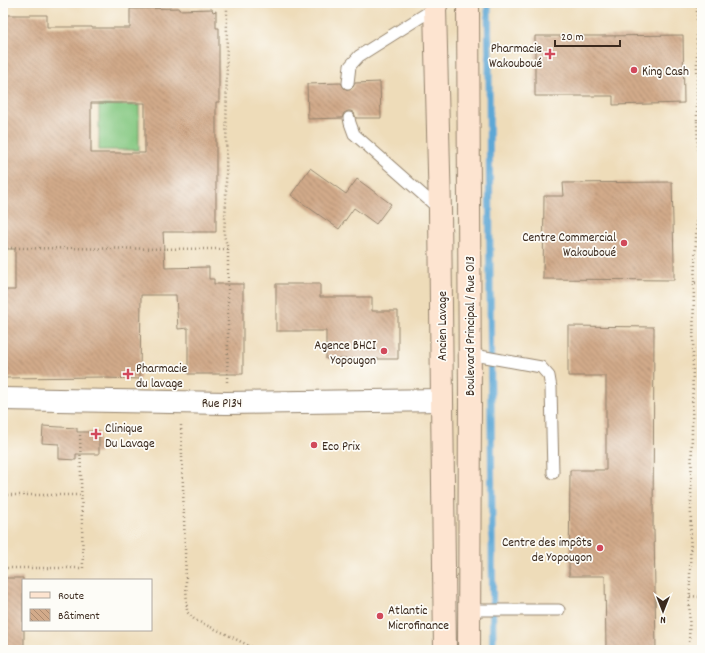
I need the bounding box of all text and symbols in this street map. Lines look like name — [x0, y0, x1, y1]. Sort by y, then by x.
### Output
scale bar — [555, 22, 620, 48]
text: 20 m — [561, 29, 584, 46]
place label: Pharmacie Wakouboué — [489, 40, 542, 74]
marker: Pharmacie Wakouboué — [545, 49, 555, 59]
place label: King Cash — [642, 63, 689, 82]
marker: King Cash — [629, 65, 639, 75]
place label: Centre Commercial Wakouboué — [522, 229, 616, 263]
marker: Centre Commercial Wakouboué — [619, 238, 629, 248]
street label: Boulevard Principal / Rue O13 — [462, 256, 481, 396]
street label: Ancien Lavage — [434, 291, 453, 361]
place label: Agence BHCI Yopougon — [314, 337, 376, 371]
marker: Agence BHCI Yopougon — [379, 346, 389, 356]
place label: Pharmacie du lavage — [136, 360, 187, 394]
marker: Pharmacie du lavage — [123, 369, 133, 379]
street label: Rue P134 — [202, 395, 242, 414]
place label: Clinique Du Lavage — [105, 420, 155, 454]
marker: Clinique Du Lavage — [90, 428, 102, 440]
place label: Eco Prix — [322, 438, 360, 457]
marker: Eco Prix — [309, 440, 319, 450]
place label: Centre des impôts de Yopougon — [502, 534, 592, 568]
marker: Centre des impôts de Yopougon — [595, 543, 605, 553]
legend — [22, 579, 152, 631]
text: Route — [58, 588, 84, 605]
north arrow — [643, 591, 683, 631]
place label: Atlantic Microfinance — [388, 602, 449, 636]
text: Bâtiment — [58, 608, 100, 625]
marker: Atlantic Microfinance — [375, 611, 385, 621]
text: N — [660, 611, 666, 627]

